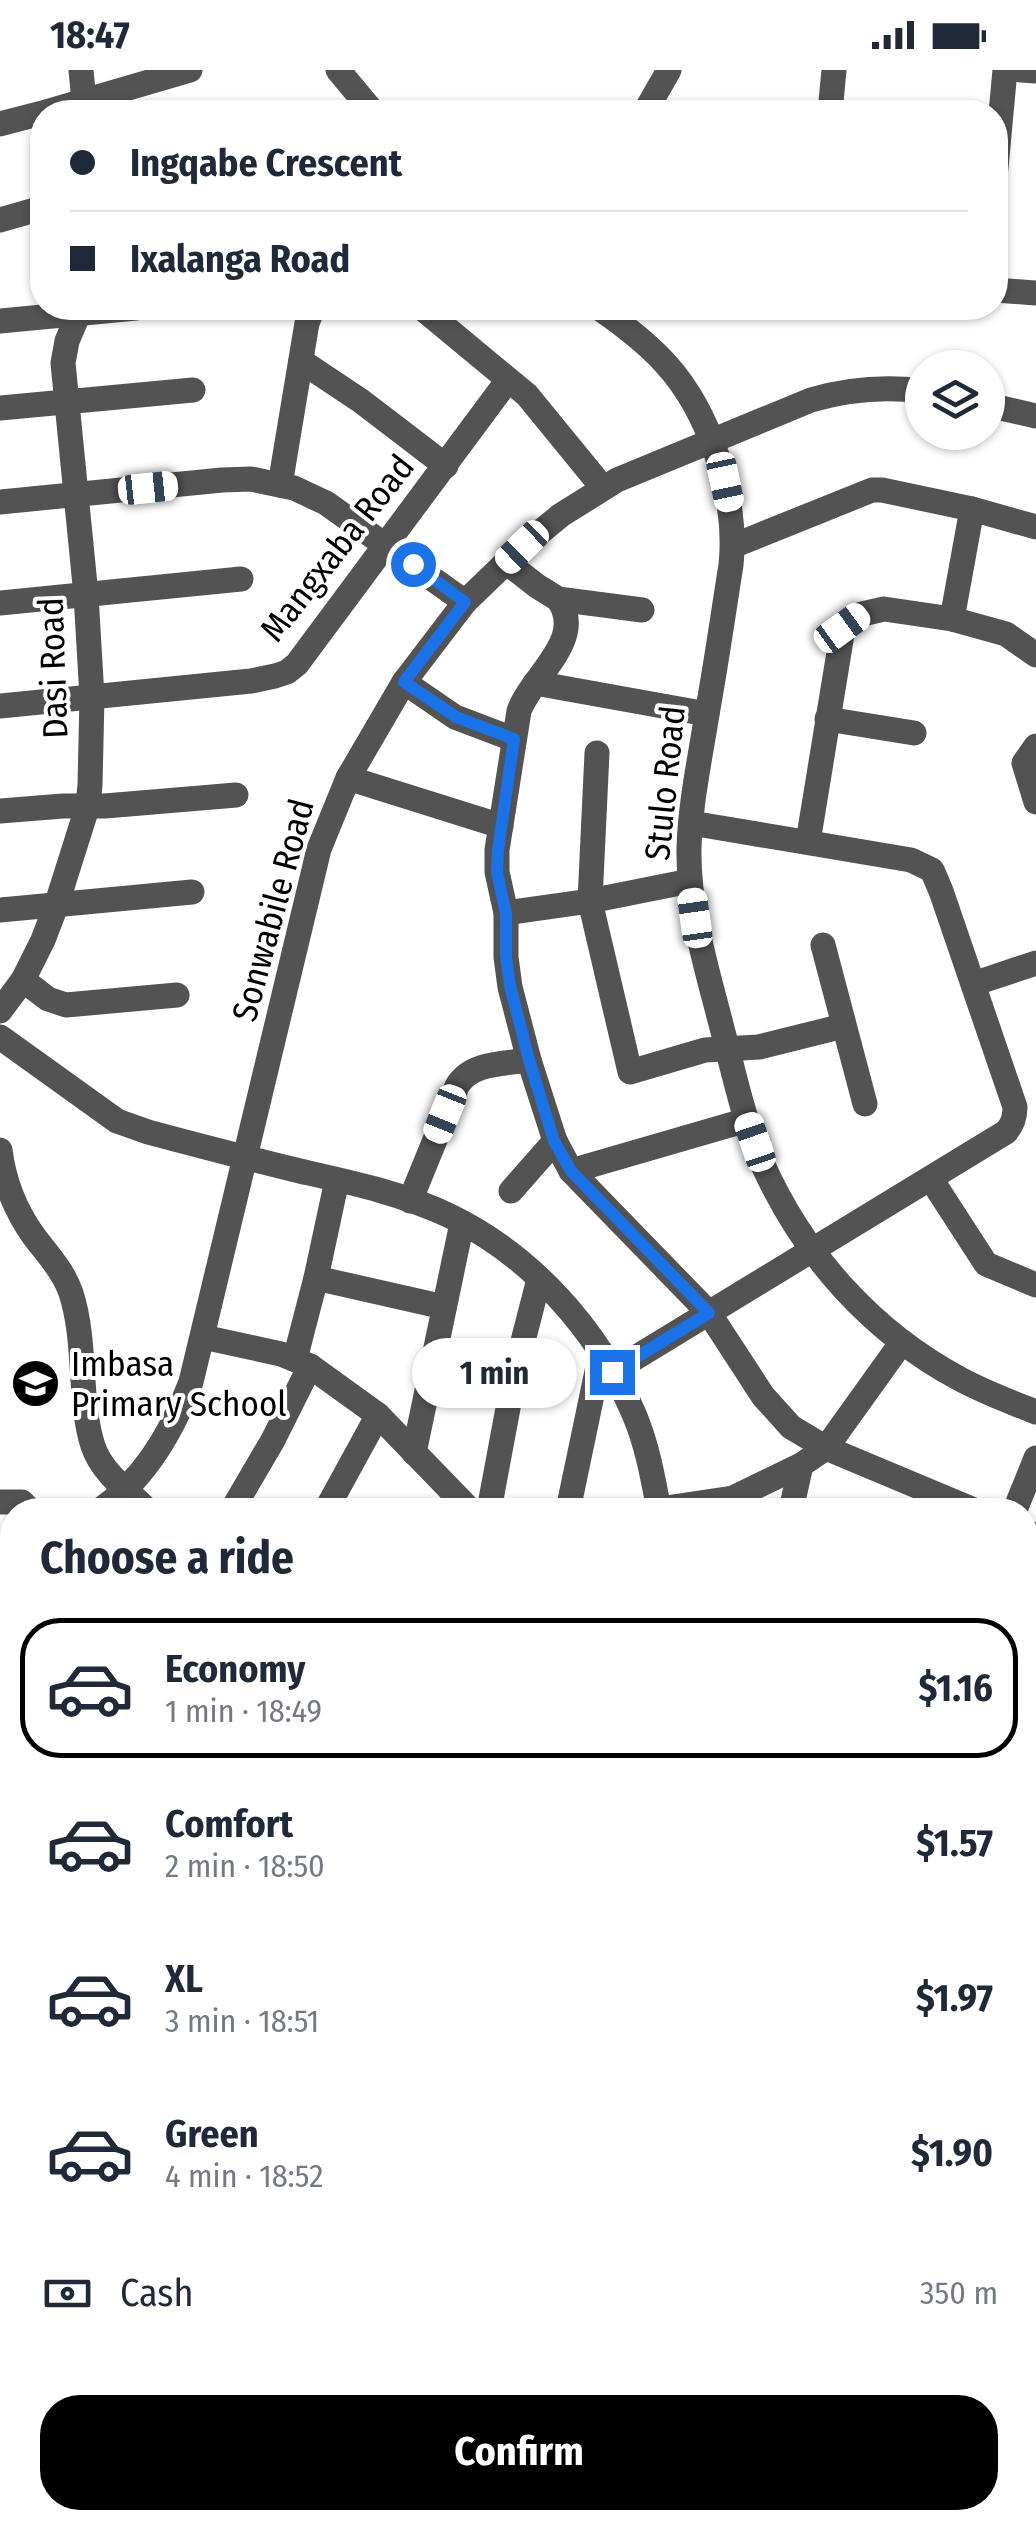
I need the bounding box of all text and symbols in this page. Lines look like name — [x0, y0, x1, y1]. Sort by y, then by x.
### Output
text: 18:47 — [50, 12, 130, 58]
text: Ingqabe Crescent — [130, 140, 402, 186]
text: Ixalanga Road — [130, 236, 350, 282]
map controls — [905, 350, 1005, 450]
button: layers — [905, 350, 1005, 450]
street label: Mangxaba Road — [251, 446, 423, 650]
car — [704, 450, 746, 514]
car — [117, 470, 179, 506]
car — [490, 515, 554, 579]
route start — [391, 542, 436, 587]
street label: Dasi Road — [30, 597, 76, 739]
car — [809, 598, 875, 658]
street label: Stulo Road — [636, 704, 694, 862]
street label: Sonwabile Road — [223, 794, 323, 1026]
car — [676, 886, 714, 950]
car — [420, 1081, 470, 1147]
car — [731, 1109, 779, 1175]
callout: 1 min — [412, 1337, 577, 1407]
place label: Imbasa Primary School — [71, 1343, 287, 1425]
route end — [590, 1350, 635, 1395]
text: 1 min — [460, 1354, 529, 1392]
school or university icon: Imbasa Primary School — [10, 1358, 62, 1410]
text: Choose a ride — [40, 1531, 294, 1585]
icon: car — [45, 1643, 135, 1733]
text: Economy — [165, 1646, 305, 1692]
text: $1.16 — [919, 1665, 993, 1711]
text: 1 min · 18:49 — [165, 1692, 322, 1730]
icon: car — [45, 1798, 135, 1888]
text: Comfort — [165, 1801, 293, 1847]
text: $1.57 — [916, 1820, 993, 1866]
text: 2 min · 18:50 — [165, 1847, 325, 1885]
icon: car — [45, 1953, 135, 2043]
text: XL — [165, 1956, 203, 2002]
text: $1.97 — [916, 1975, 993, 2021]
text: 3 min · 18:51 — [165, 2002, 319, 2040]
icon: car — [45, 2108, 135, 2198]
text: Green — [165, 2111, 259, 2157]
text: $1.90 — [911, 2130, 993, 2176]
text: 4 min · 18:52 — [165, 2157, 323, 2195]
icon: cash — [40, 2266, 95, 2321]
text: Cash — [120, 2270, 194, 2316]
text: 350 m — [920, 2274, 998, 2312]
button: Confirm — [40, 2395, 998, 2510]

